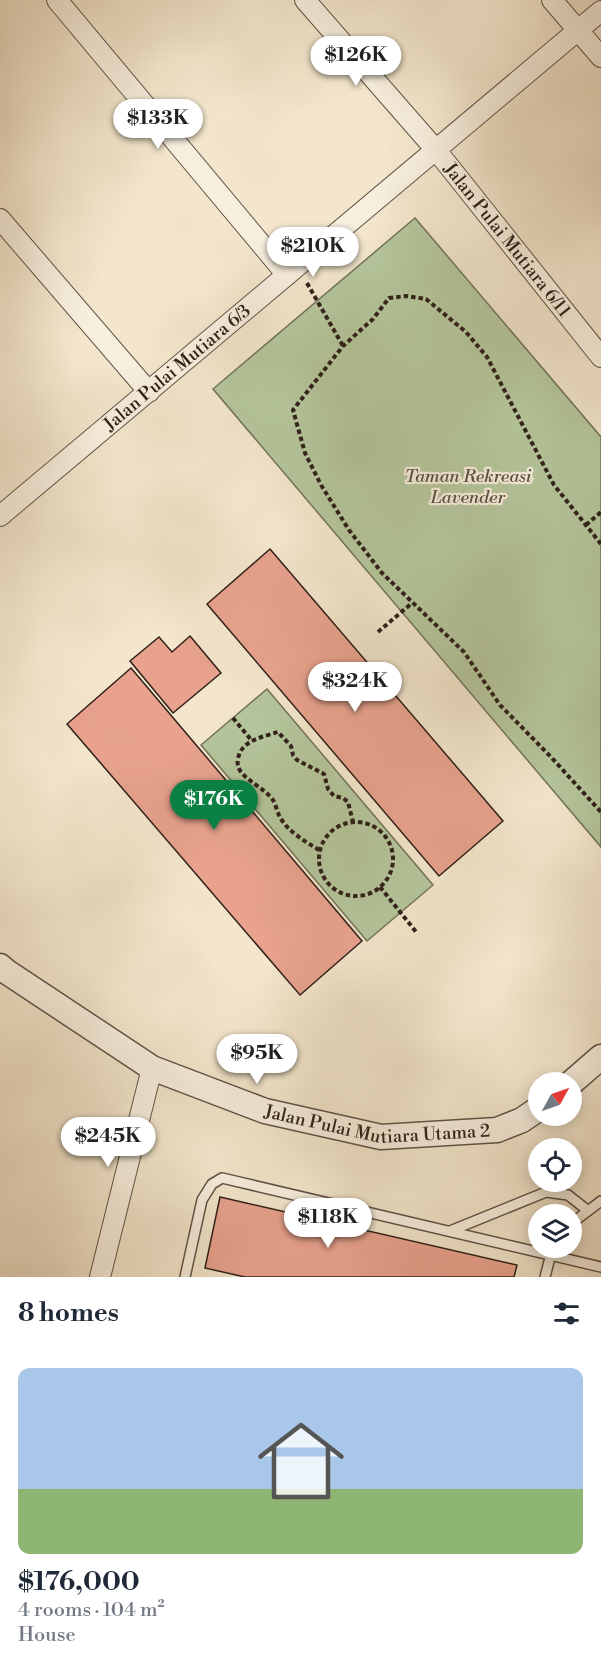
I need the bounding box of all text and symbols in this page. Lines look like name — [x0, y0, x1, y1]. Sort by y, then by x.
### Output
pin: $126K — [314, 36, 398, 87]
text: $126K — [324, 43, 388, 68]
pin: $133K — [116, 99, 200, 150]
text: $133K — [127, 106, 189, 131]
street label: Jalan Pulai Mutiara 6/11 — [438, 157, 576, 322]
pin: $210K — [271, 227, 355, 278]
text: $210K — [281, 234, 345, 259]
street label: Jalan Pulai Mutiara 6/3 — [98, 299, 255, 437]
park label: Taman Rekreasi Lavender — [404, 465, 532, 509]
pin: $324K — [313, 662, 397, 713]
text: $324K — [322, 669, 388, 694]
pin: $176K — [172, 780, 256, 831]
text: $176K — [184, 787, 244, 812]
pin: $95K — [221, 1034, 293, 1085]
text: $95K — [230, 1041, 284, 1066]
north arrow — [528, 1072, 582, 1126]
map controls — [528, 1072, 582, 1258]
street label: Jalan Pulai Mutiara Utama 2 — [261, 1100, 491, 1149]
pin: $245K — [66, 1117, 150, 1168]
text: $245K — [75, 1124, 141, 1149]
button: locate — [528, 1138, 582, 1192]
pin: $118K — [286, 1198, 370, 1249]
button: layers — [528, 1204, 582, 1258]
text: $118K — [298, 1205, 358, 1230]
text: 8 homes — [18, 1297, 119, 1329]
icon: filters — [550, 1297, 583, 1330]
icon: home — [247, 1407, 355, 1515]
text: $176,000 — [18, 1566, 140, 1598]
text: 4 rooms · 104 m² — [18, 1598, 165, 1623]
text: House — [18, 1623, 76, 1648]

